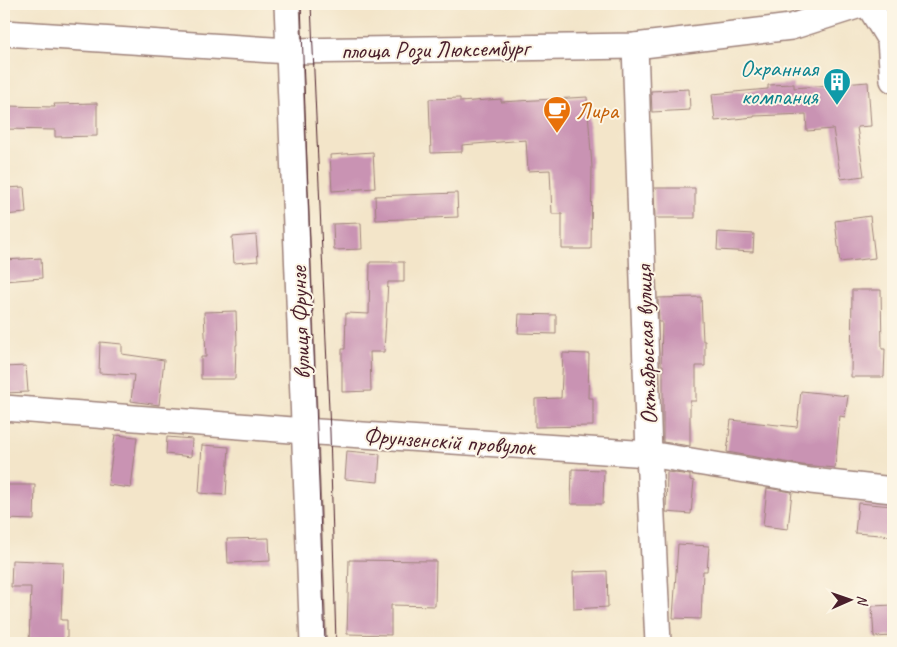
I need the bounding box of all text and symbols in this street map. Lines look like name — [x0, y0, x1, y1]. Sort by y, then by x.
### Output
street label: площа Рози Люксембург — [341, 32, 533, 67]
place label: Охранная компания — [740, 53, 820, 111]
building icon: Охранная компания — [822, 67, 852, 106]
cafe icon: Лира — [542, 95, 572, 134]
place label: Лира — [576, 95, 619, 125]
street label: Октябрьская вулиця — [628, 263, 664, 425]
street label: вулиця Фрунзе — [283, 264, 317, 380]
street label: Фрунзенскій провулок — [362, 420, 538, 462]
north arrow — [824, 574, 874, 624]
text: N — [854, 595, 871, 607]

